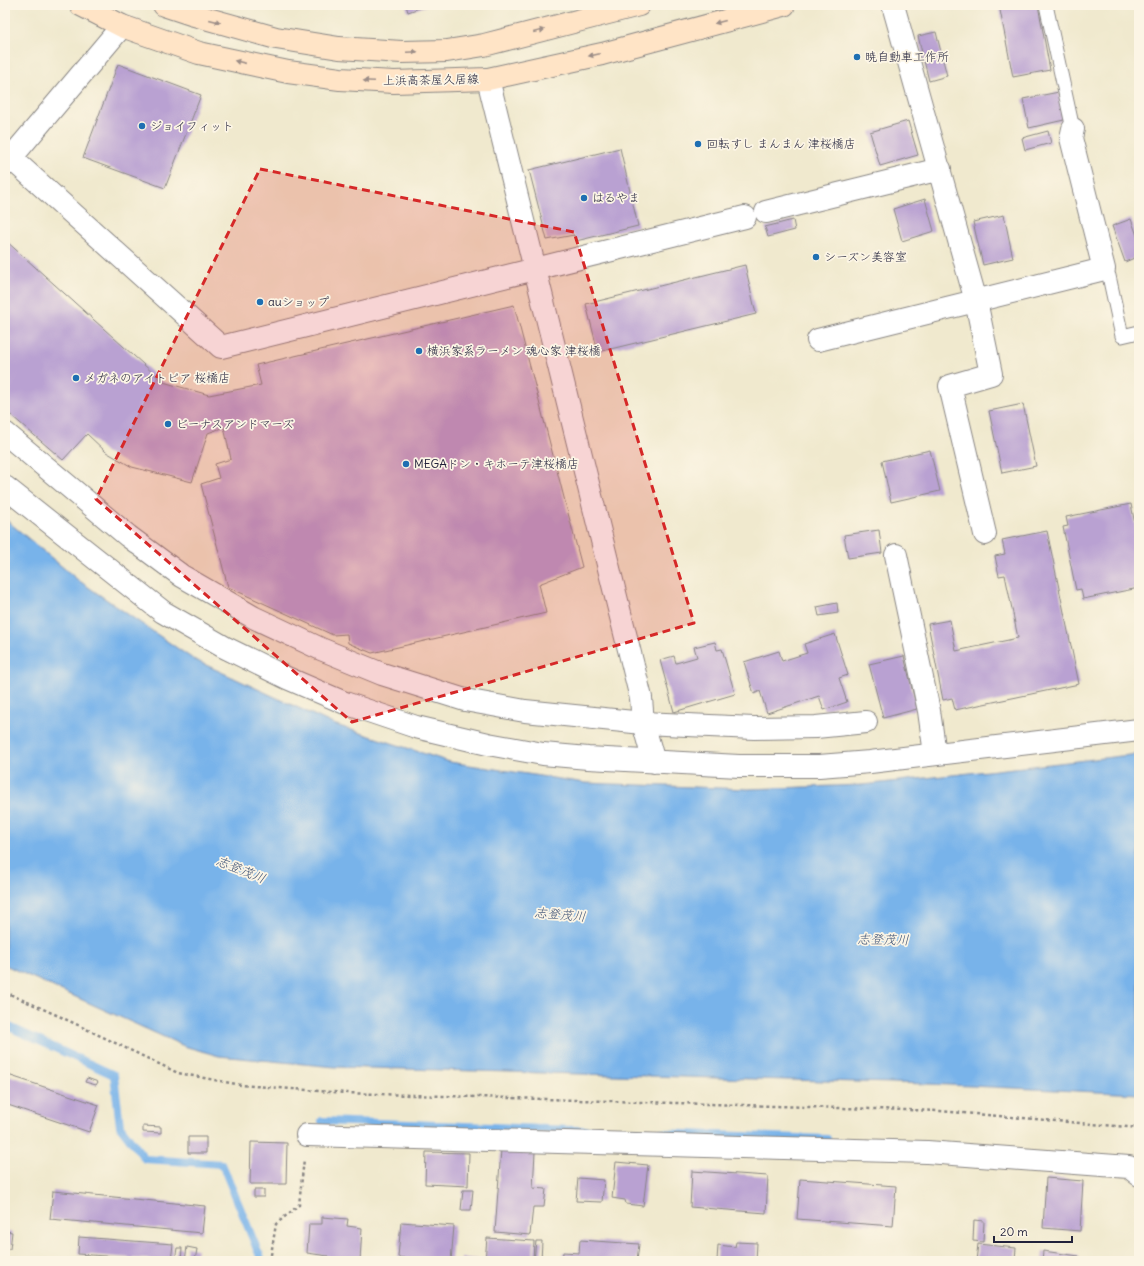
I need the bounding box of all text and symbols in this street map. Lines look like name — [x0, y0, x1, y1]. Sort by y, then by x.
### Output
one-way arrow — [209, 18, 221, 24]
one-way arrow — [714, 19, 726, 25]
one-way arrow — [534, 28, 546, 34]
one-way arrow — [406, 48, 418, 55]
place label: 暁自動車工作所 — [865, 49, 949, 64]
marker: 暁自動車工作所 — [852, 52, 862, 62]
one-way arrow — [588, 53, 600, 59]
one-way arrow — [234, 58, 246, 64]
street label: 上浜高茶屋久居線 — [383, 71, 479, 88]
one-way arrow — [363, 77, 375, 84]
place label: ジョイフィット — [150, 118, 234, 133]
marker: ジョイフィット — [137, 121, 147, 131]
place label: 回転すし まんまん 津桜橋店 — [706, 136, 856, 151]
marker: 回転すし まんまん 津桜橋店 — [693, 139, 703, 149]
place label: はるやま — [592, 190, 640, 205]
marker: はるやま — [579, 193, 589, 203]
place label: シーズン美容室 — [824, 249, 907, 264]
marker: シーズン美容室 — [811, 252, 821, 262]
place label: auショップ — [268, 294, 329, 309]
marker: auショップ — [255, 297, 265, 307]
place label: 横浜家系ラーメン 魂心家 津桜橋 — [427, 343, 601, 358]
marker: 横浜家系ラーメン 魂心家 津桜橋 — [414, 346, 424, 356]
place label: メガネのアイトピア 桜橋店 — [84, 370, 230, 385]
marker: メガネのアイトピア 桜橋店 — [71, 373, 81, 383]
place label: ビーナスアンドマーズ — [176, 416, 294, 431]
marker: ビーナスアンドマーズ — [163, 419, 173, 429]
place label: MEGAドン・キホーテ津桜橋店 — [414, 456, 579, 471]
marker: MEGAドン・キホーテ津桜橋店 — [401, 459, 411, 469]
water label: 志登茂川 — [214, 852, 268, 887]
water label: 志登茂川 — [533, 904, 587, 925]
water label: 志登茂川 — [857, 931, 909, 948]
scale bar — [994, 1218, 1072, 1244]
text: 20 m — [1000, 1224, 1028, 1239]

